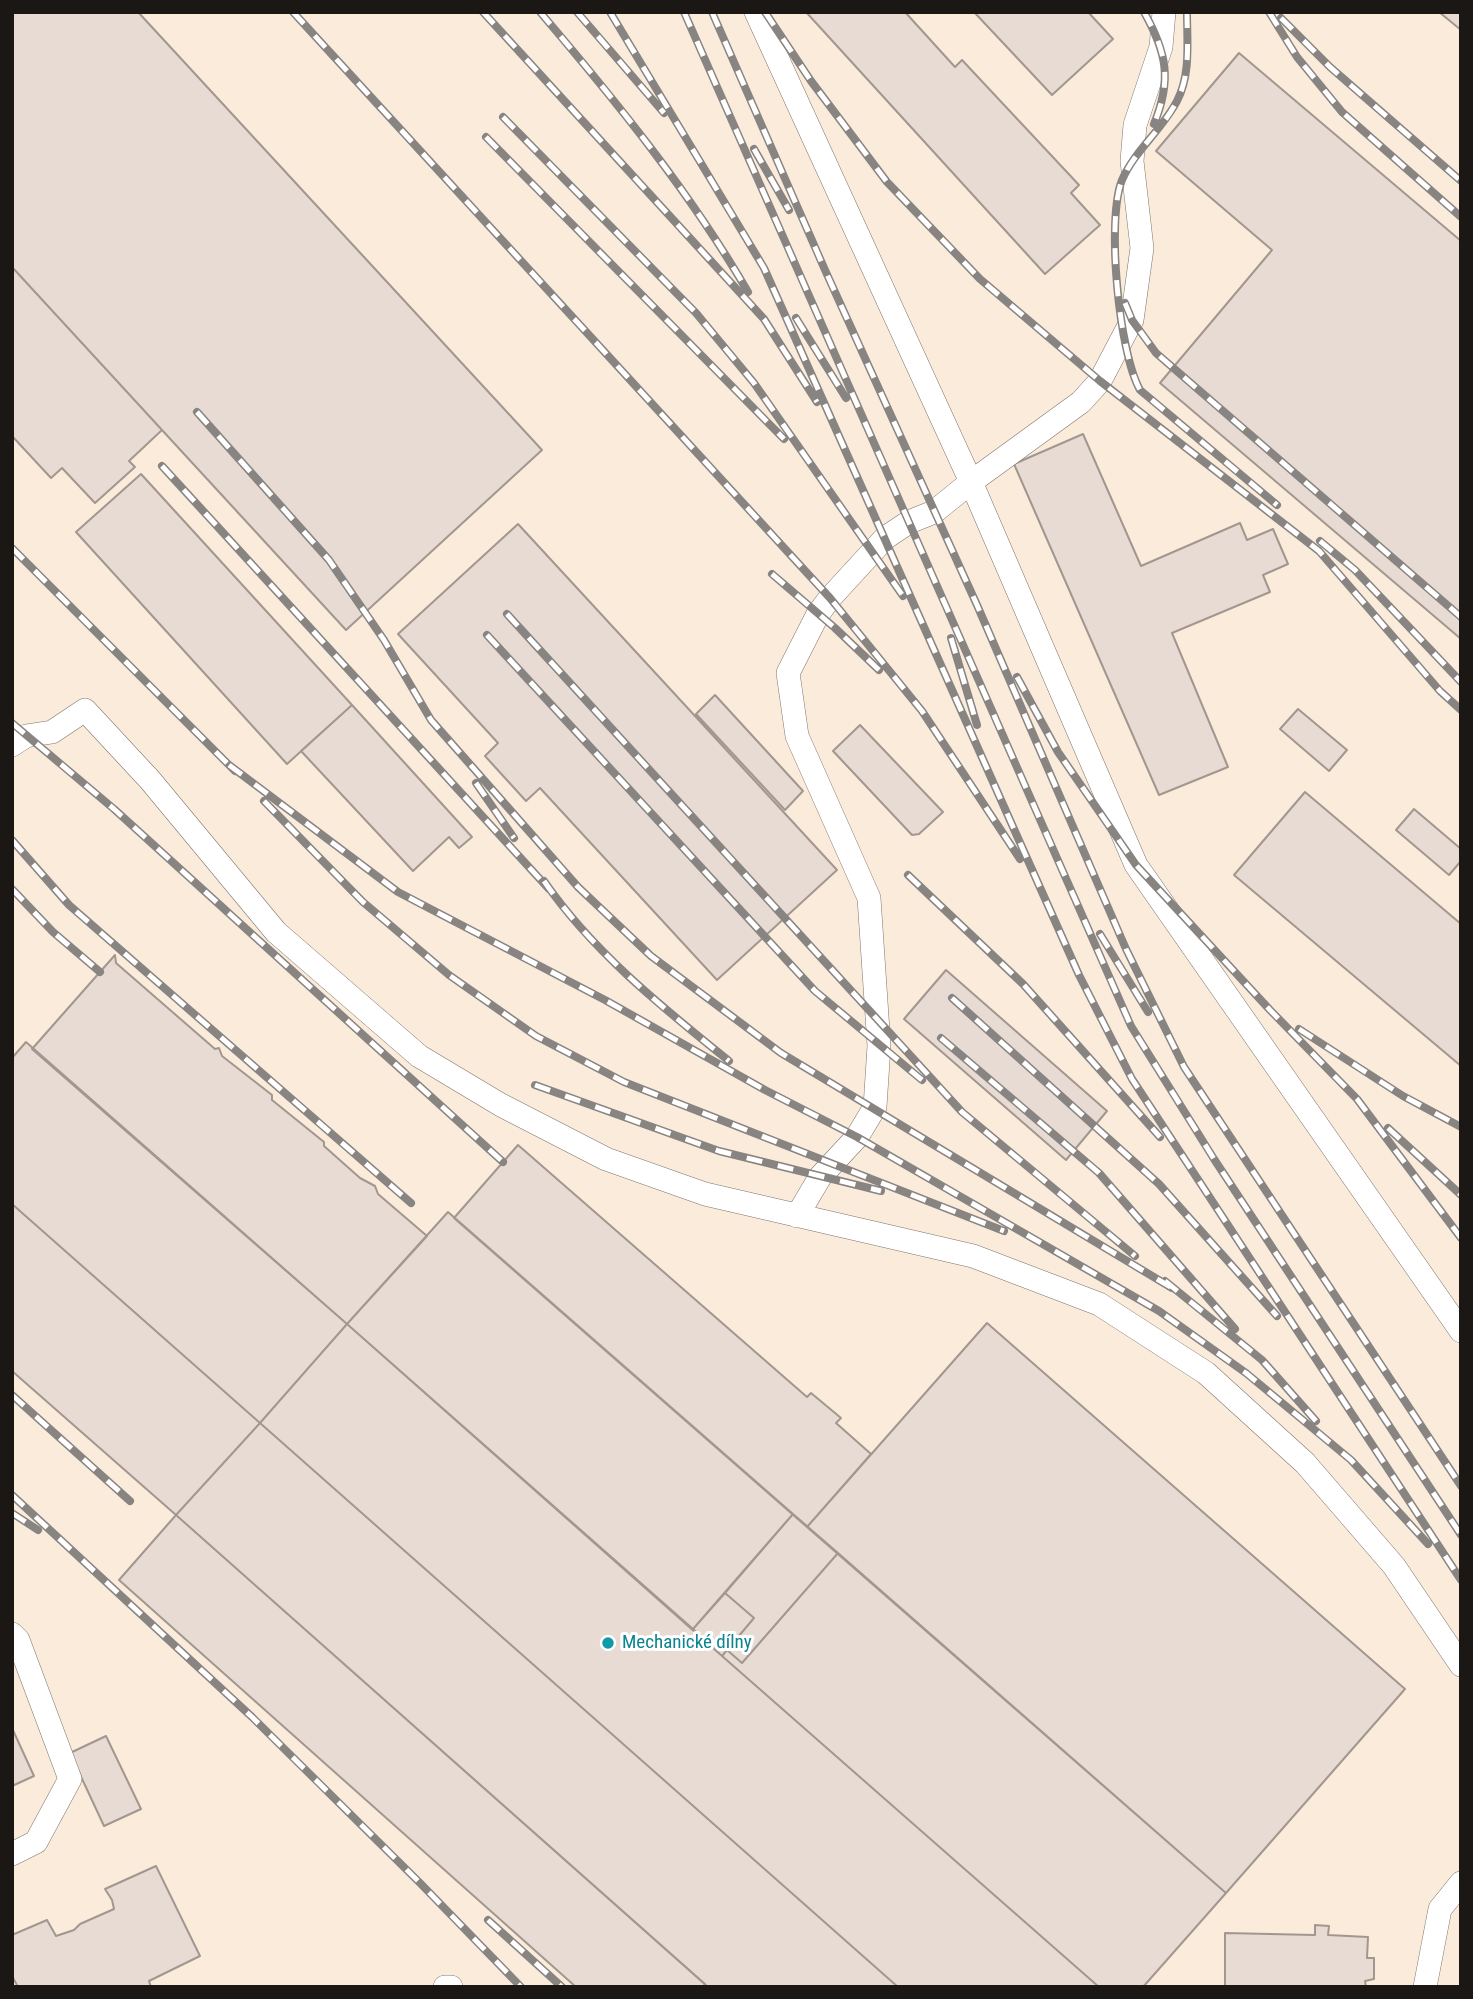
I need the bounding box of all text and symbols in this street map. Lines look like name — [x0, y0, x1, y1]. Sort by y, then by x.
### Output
place label: Mechanické dílny — [622, 1632, 752, 1654]
marker: Mechanické dílny — [600, 1635, 616, 1651]

